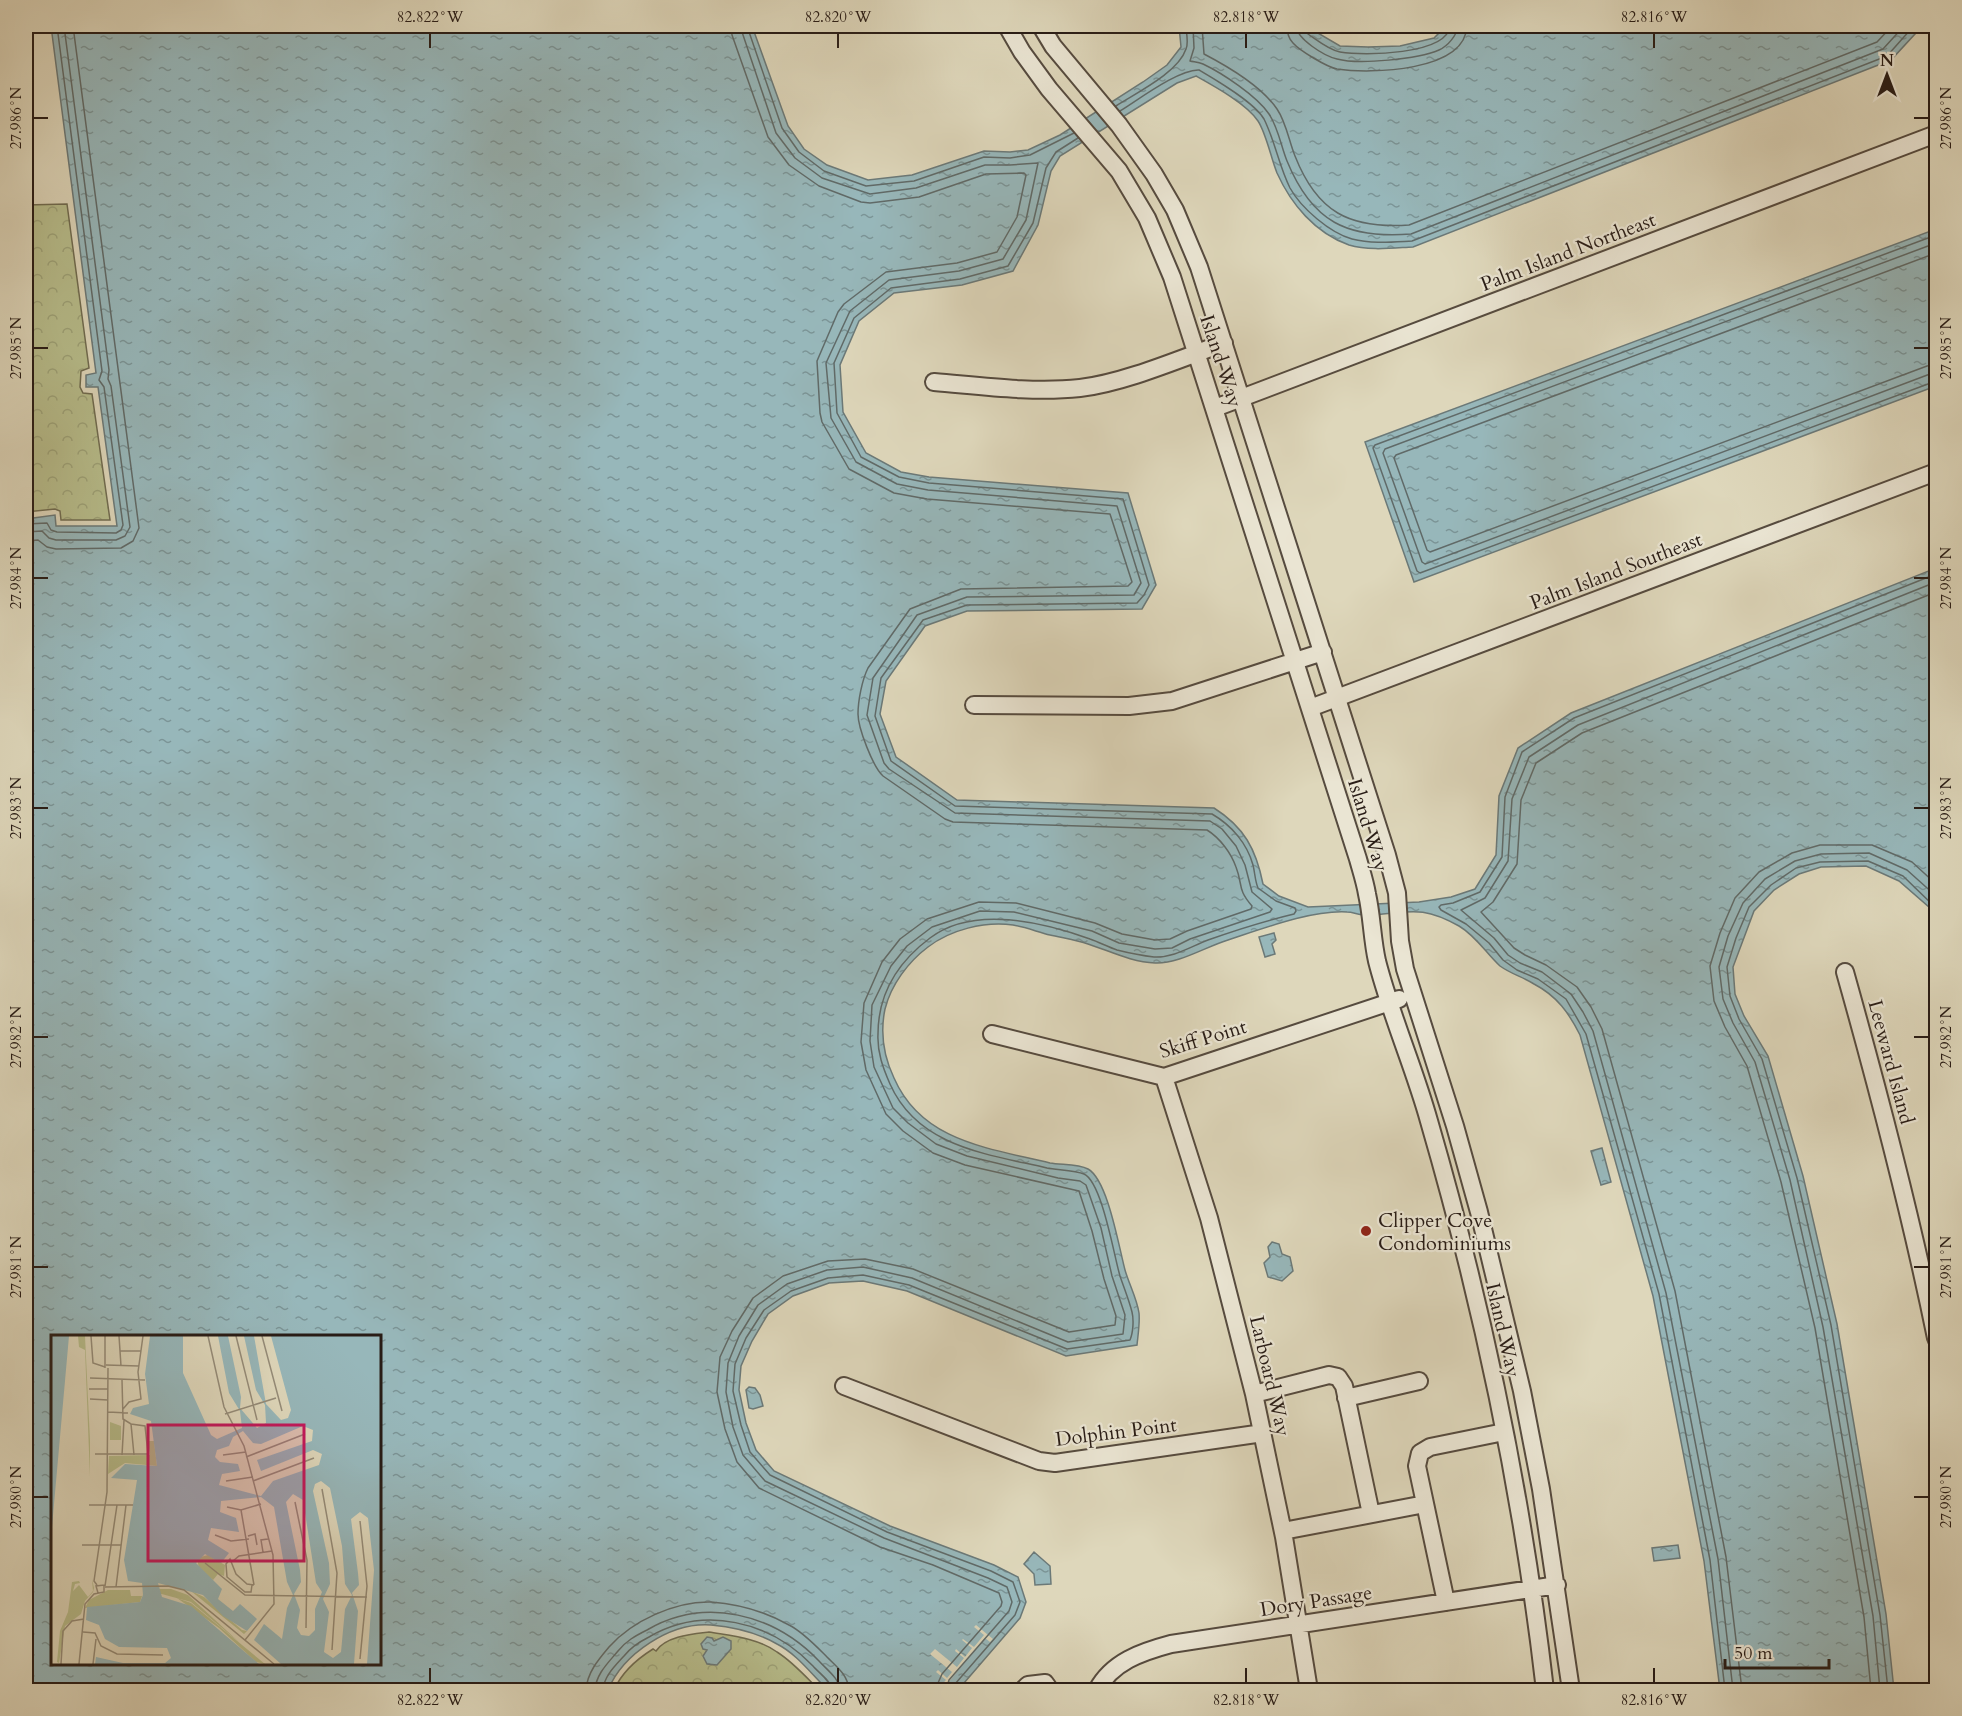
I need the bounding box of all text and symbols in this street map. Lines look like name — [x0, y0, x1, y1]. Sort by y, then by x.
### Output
text: 82.822°W — [397, 7, 464, 27]
text: 82.820°W — [805, 7, 872, 27]
text: 82.818°W — [1213, 7, 1280, 27]
text: 82.816°W — [1621, 7, 1688, 27]
north arrow — [1857, 45, 1917, 105]
text: N — [1880, 50, 1894, 72]
text: 27.986°N — [6, 86, 26, 149]
text: 27.986°N — [1936, 86, 1956, 149]
street label: Palm Island Northeast — [1476, 206, 1660, 298]
street label: Island Way — [1193, 311, 1249, 411]
text: 27.985°N — [6, 316, 26, 379]
text: 27.985°N — [1936, 316, 1956, 379]
street label: Palm Island Southeast — [1526, 525, 1707, 616]
text: 27.984°N — [6, 546, 26, 609]
text: 27.984°N — [1936, 546, 1956, 609]
street label: Island Way — [1341, 775, 1395, 875]
text: 27.983°N — [6, 776, 26, 839]
text: 27.983°N — [1936, 776, 1956, 839]
street label: Leeward Island — [1861, 997, 1921, 1127]
text: 27.982°N — [6, 1005, 26, 1068]
text: 27.982°N — [1936, 1005, 1956, 1068]
street label: Skiff Point — [1156, 1013, 1250, 1065]
place label: Clipper Cove Condominiums — [1378, 1207, 1511, 1257]
marker: Clipper Cove Condominiums — [1359, 1224, 1373, 1238]
text: 27.981°N — [6, 1235, 26, 1298]
text: 27.981°N — [1936, 1235, 1956, 1298]
street label: Island Way — [1479, 1280, 1527, 1380]
street label: Larboard Way — [1243, 1313, 1297, 1439]
inset map — [51, 1335, 381, 1665]
street label: Dolphin Point — [1054, 1411, 1179, 1453]
text: 27.980°N — [6, 1465, 26, 1528]
text: 27.980°N — [1936, 1465, 1956, 1528]
street label: Dory Passage — [1258, 1579, 1374, 1623]
scale bar — [1725, 1632, 1828, 1670]
text: 50 m — [1734, 1641, 1773, 1666]
text: 82.822°W — [397, 1690, 464, 1710]
text: 82.820°W — [805, 1690, 872, 1710]
text: 82.818°W — [1213, 1690, 1280, 1710]
text: 82.816°W — [1621, 1690, 1688, 1710]

